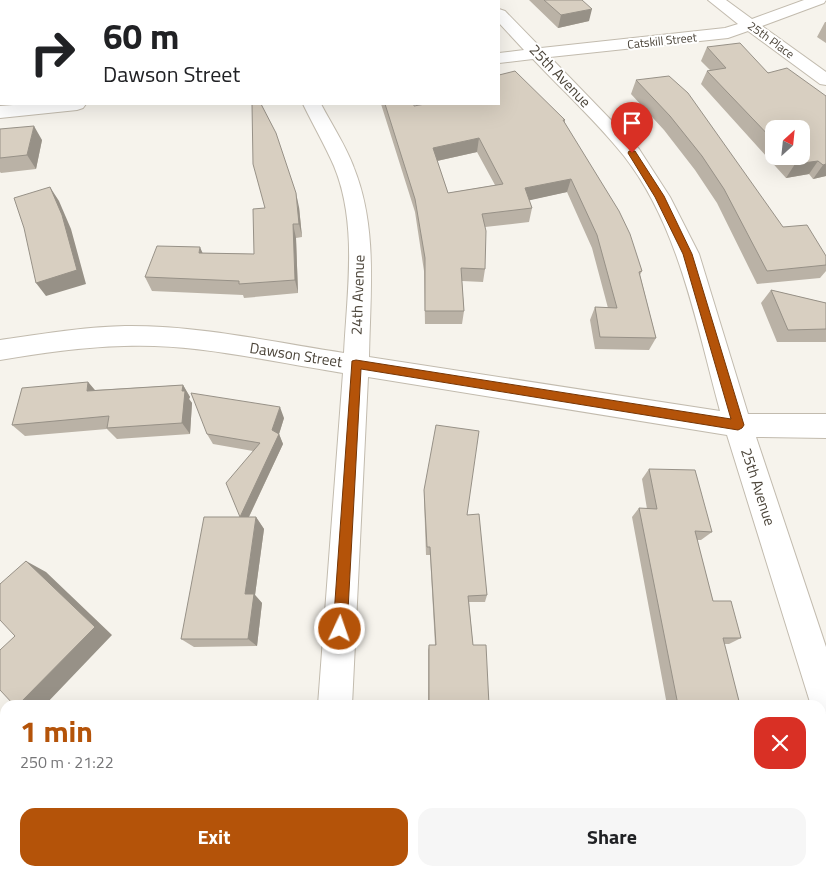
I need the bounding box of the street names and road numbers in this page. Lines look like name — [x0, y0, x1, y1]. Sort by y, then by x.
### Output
street label: 25th Place — [744, 16, 799, 63]
street label: Catskill Street — [626, 27, 698, 54]
street label: 25th Avenue — [524, 39, 597, 113]
street label: 24th Avenue — [345, 254, 370, 336]
street label: Dawson Street — [248, 336, 345, 373]
street label: 25th Avenue — [735, 445, 782, 529]

